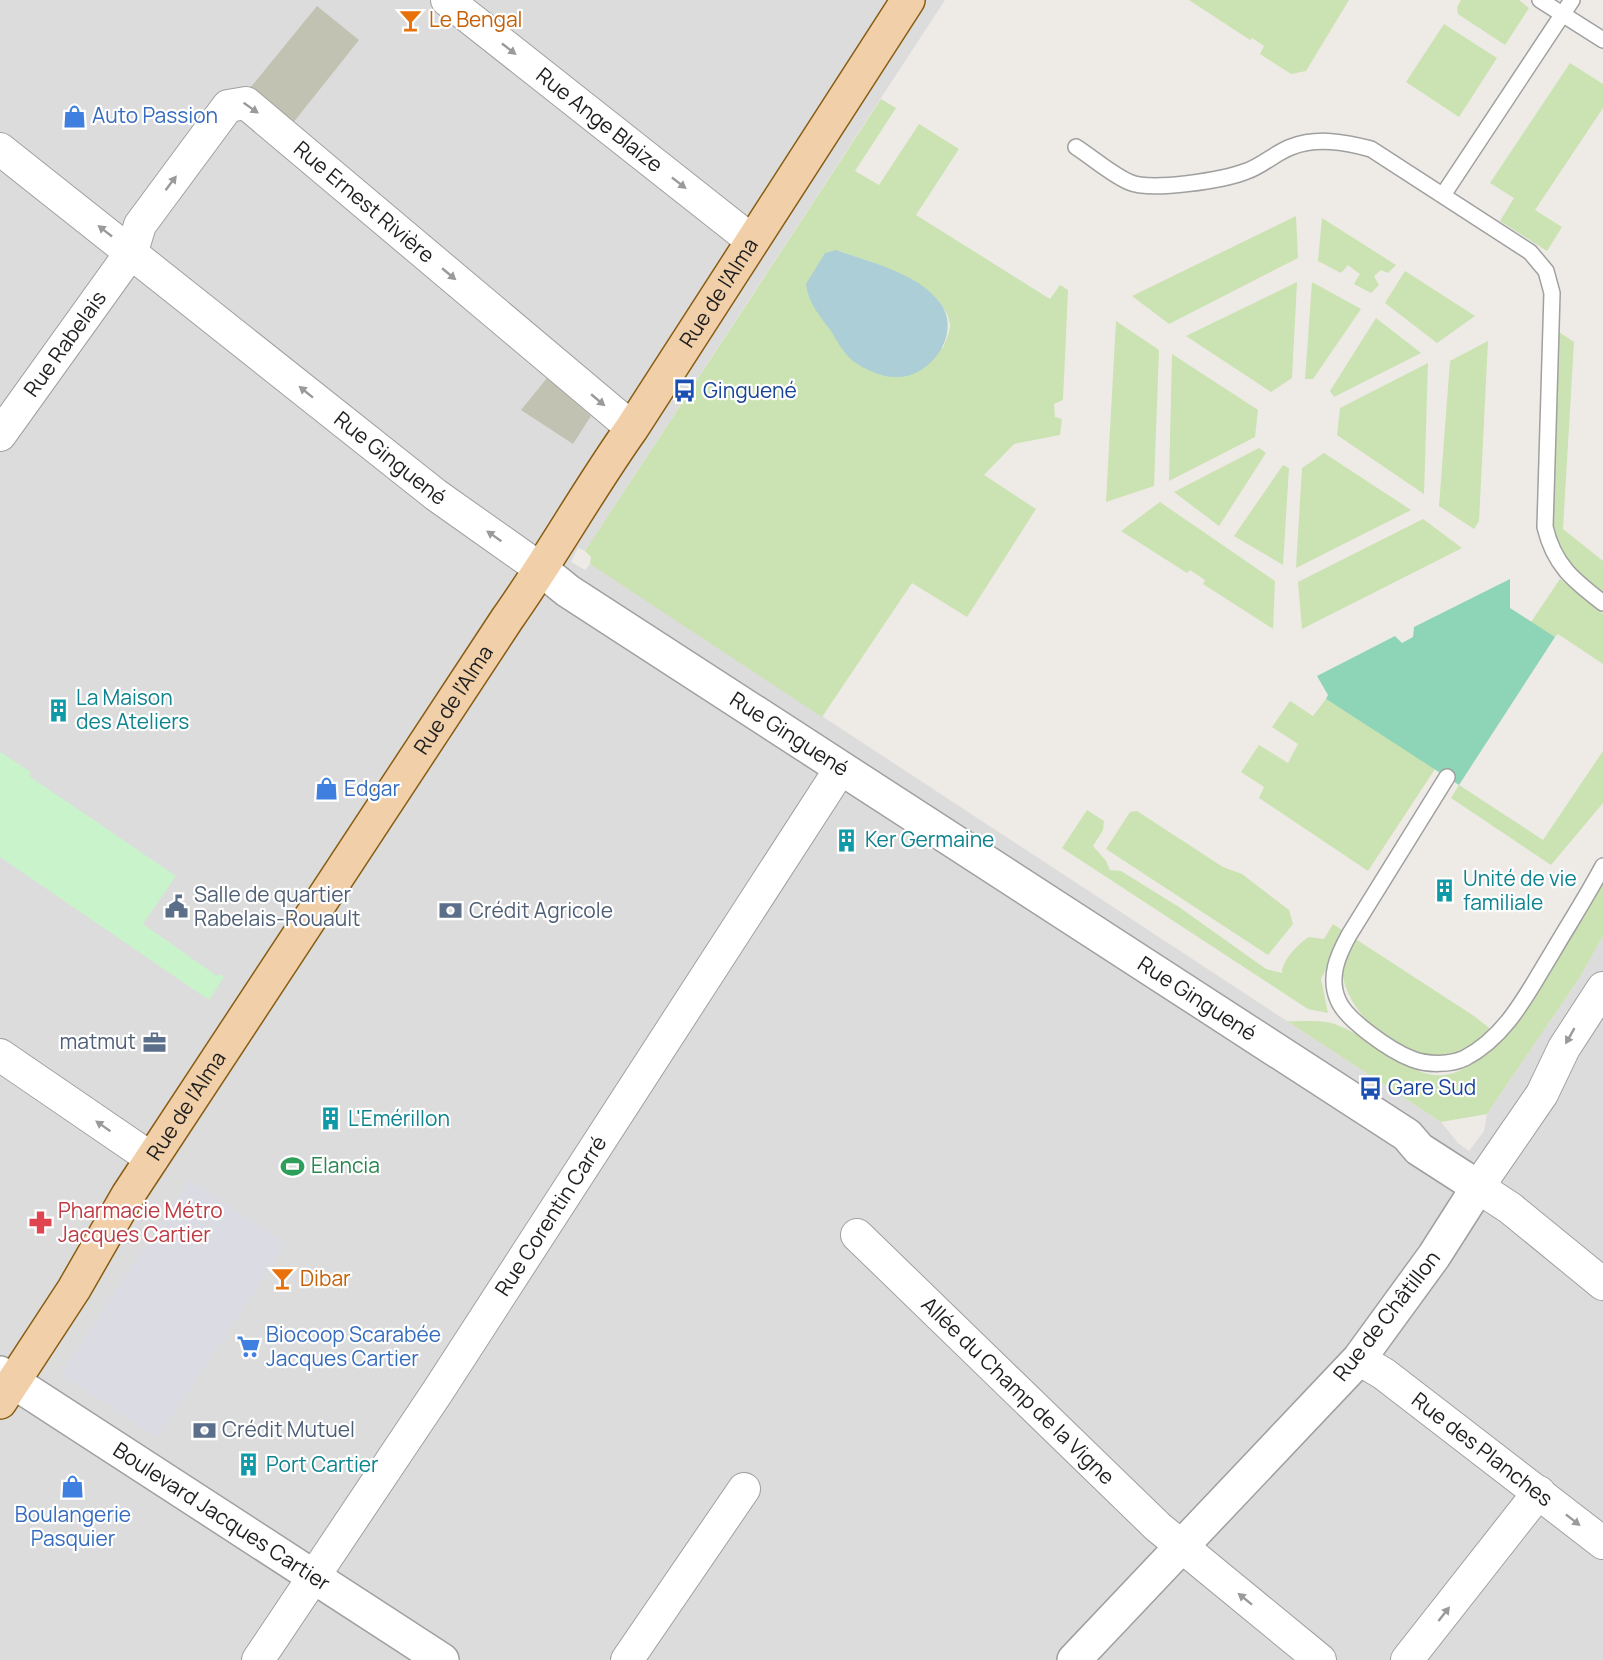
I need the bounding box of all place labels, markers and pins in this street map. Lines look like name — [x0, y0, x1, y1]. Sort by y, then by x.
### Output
place label: Le Bengal — [429, 5, 523, 33]
bar icon: Le Bengal — [398, 7, 424, 33]
place label: Auto Passion — [92, 101, 218, 129]
shop icon: Auto Passion — [61, 103, 87, 129]
place label: Ginguené — [703, 376, 797, 404]
bus stop icon: Ginguené — [672, 378, 698, 404]
place label: La Maison des Ateliers — [76, 683, 189, 735]
building icon: La Maison des Ateliers — [45, 697, 71, 723]
place label: Edgar — [344, 774, 401, 802]
shop icon: Edgar — [313, 776, 339, 802]
place label: Ker Germaine — [865, 825, 994, 853]
building icon: Ker Germaine — [834, 827, 860, 853]
place label: Unité de vie familiale — [1463, 864, 1577, 916]
building icon: Unité de vie familiale — [1432, 878, 1458, 904]
place label: Salle de quartier Rabelais-Rouault — [194, 880, 361, 932]
public building icon: Salle de quartier Rabelais-Rouault — [163, 894, 189, 920]
place label: Crédit Agricole — [469, 896, 613, 924]
bank icon: Crédit Agricole — [438, 898, 464, 924]
place label: matmut — [59, 1027, 136, 1055]
office icon: matmut — [141, 1029, 167, 1055]
place label: Gare Sud — [1388, 1073, 1476, 1101]
bus stop icon: Gare Sud — [1357, 1075, 1383, 1101]
place label: L'Emérillon — [348, 1104, 450, 1132]
building icon: L'Emérillon — [317, 1106, 343, 1132]
place label: Elancia — [311, 1151, 380, 1179]
sports icon: Elancia — [280, 1153, 306, 1179]
place label: Pharmacie Métro Jacques Cartier — [58, 1196, 223, 1248]
pharmacy icon: Pharmacie Métro Jacques Cartier — [27, 1210, 53, 1236]
place label: Dibar — [300, 1264, 351, 1292]
bar icon: Dibar — [269, 1266, 295, 1292]
place label: Biocoop Scarabée Jacques Cartier — [266, 1320, 441, 1372]
supermarket icon: Biocoop Scarabée Jacques Cartier — [235, 1334, 261, 1360]
place label: Crédit Mutuel — [222, 1415, 355, 1443]
bank icon: Crédit Mutuel — [191, 1417, 217, 1443]
place label: Port Cartier — [266, 1450, 379, 1478]
building icon: Port Cartier — [235, 1452, 261, 1478]
shop icon: Boulangerie Pasquier — [60, 1474, 86, 1500]
place label: Boulangerie Pasquier — [15, 1500, 131, 1552]

